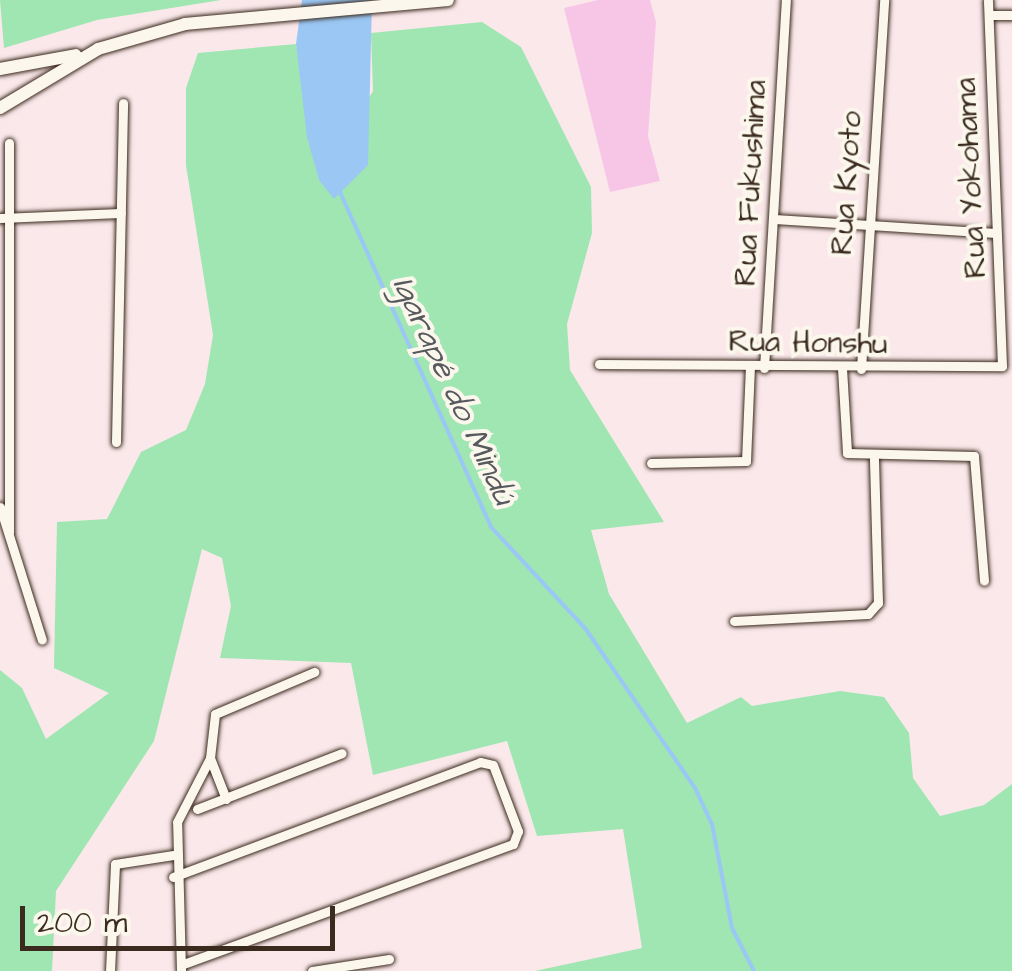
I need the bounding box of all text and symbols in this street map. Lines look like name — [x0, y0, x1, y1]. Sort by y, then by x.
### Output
street label: Rua Yokohama — [948, 77, 994, 279]
street label: Rua Fukushima — [728, 79, 774, 287]
street label: Rua Kyoto — [824, 110, 870, 256]
water label: Igarapé do Mindú — [383, 271, 523, 511]
street label: Rua Honshu — [728, 324, 888, 362]
scale bar — [25, 886, 340, 948]
text: 200 m — [37, 902, 127, 944]

